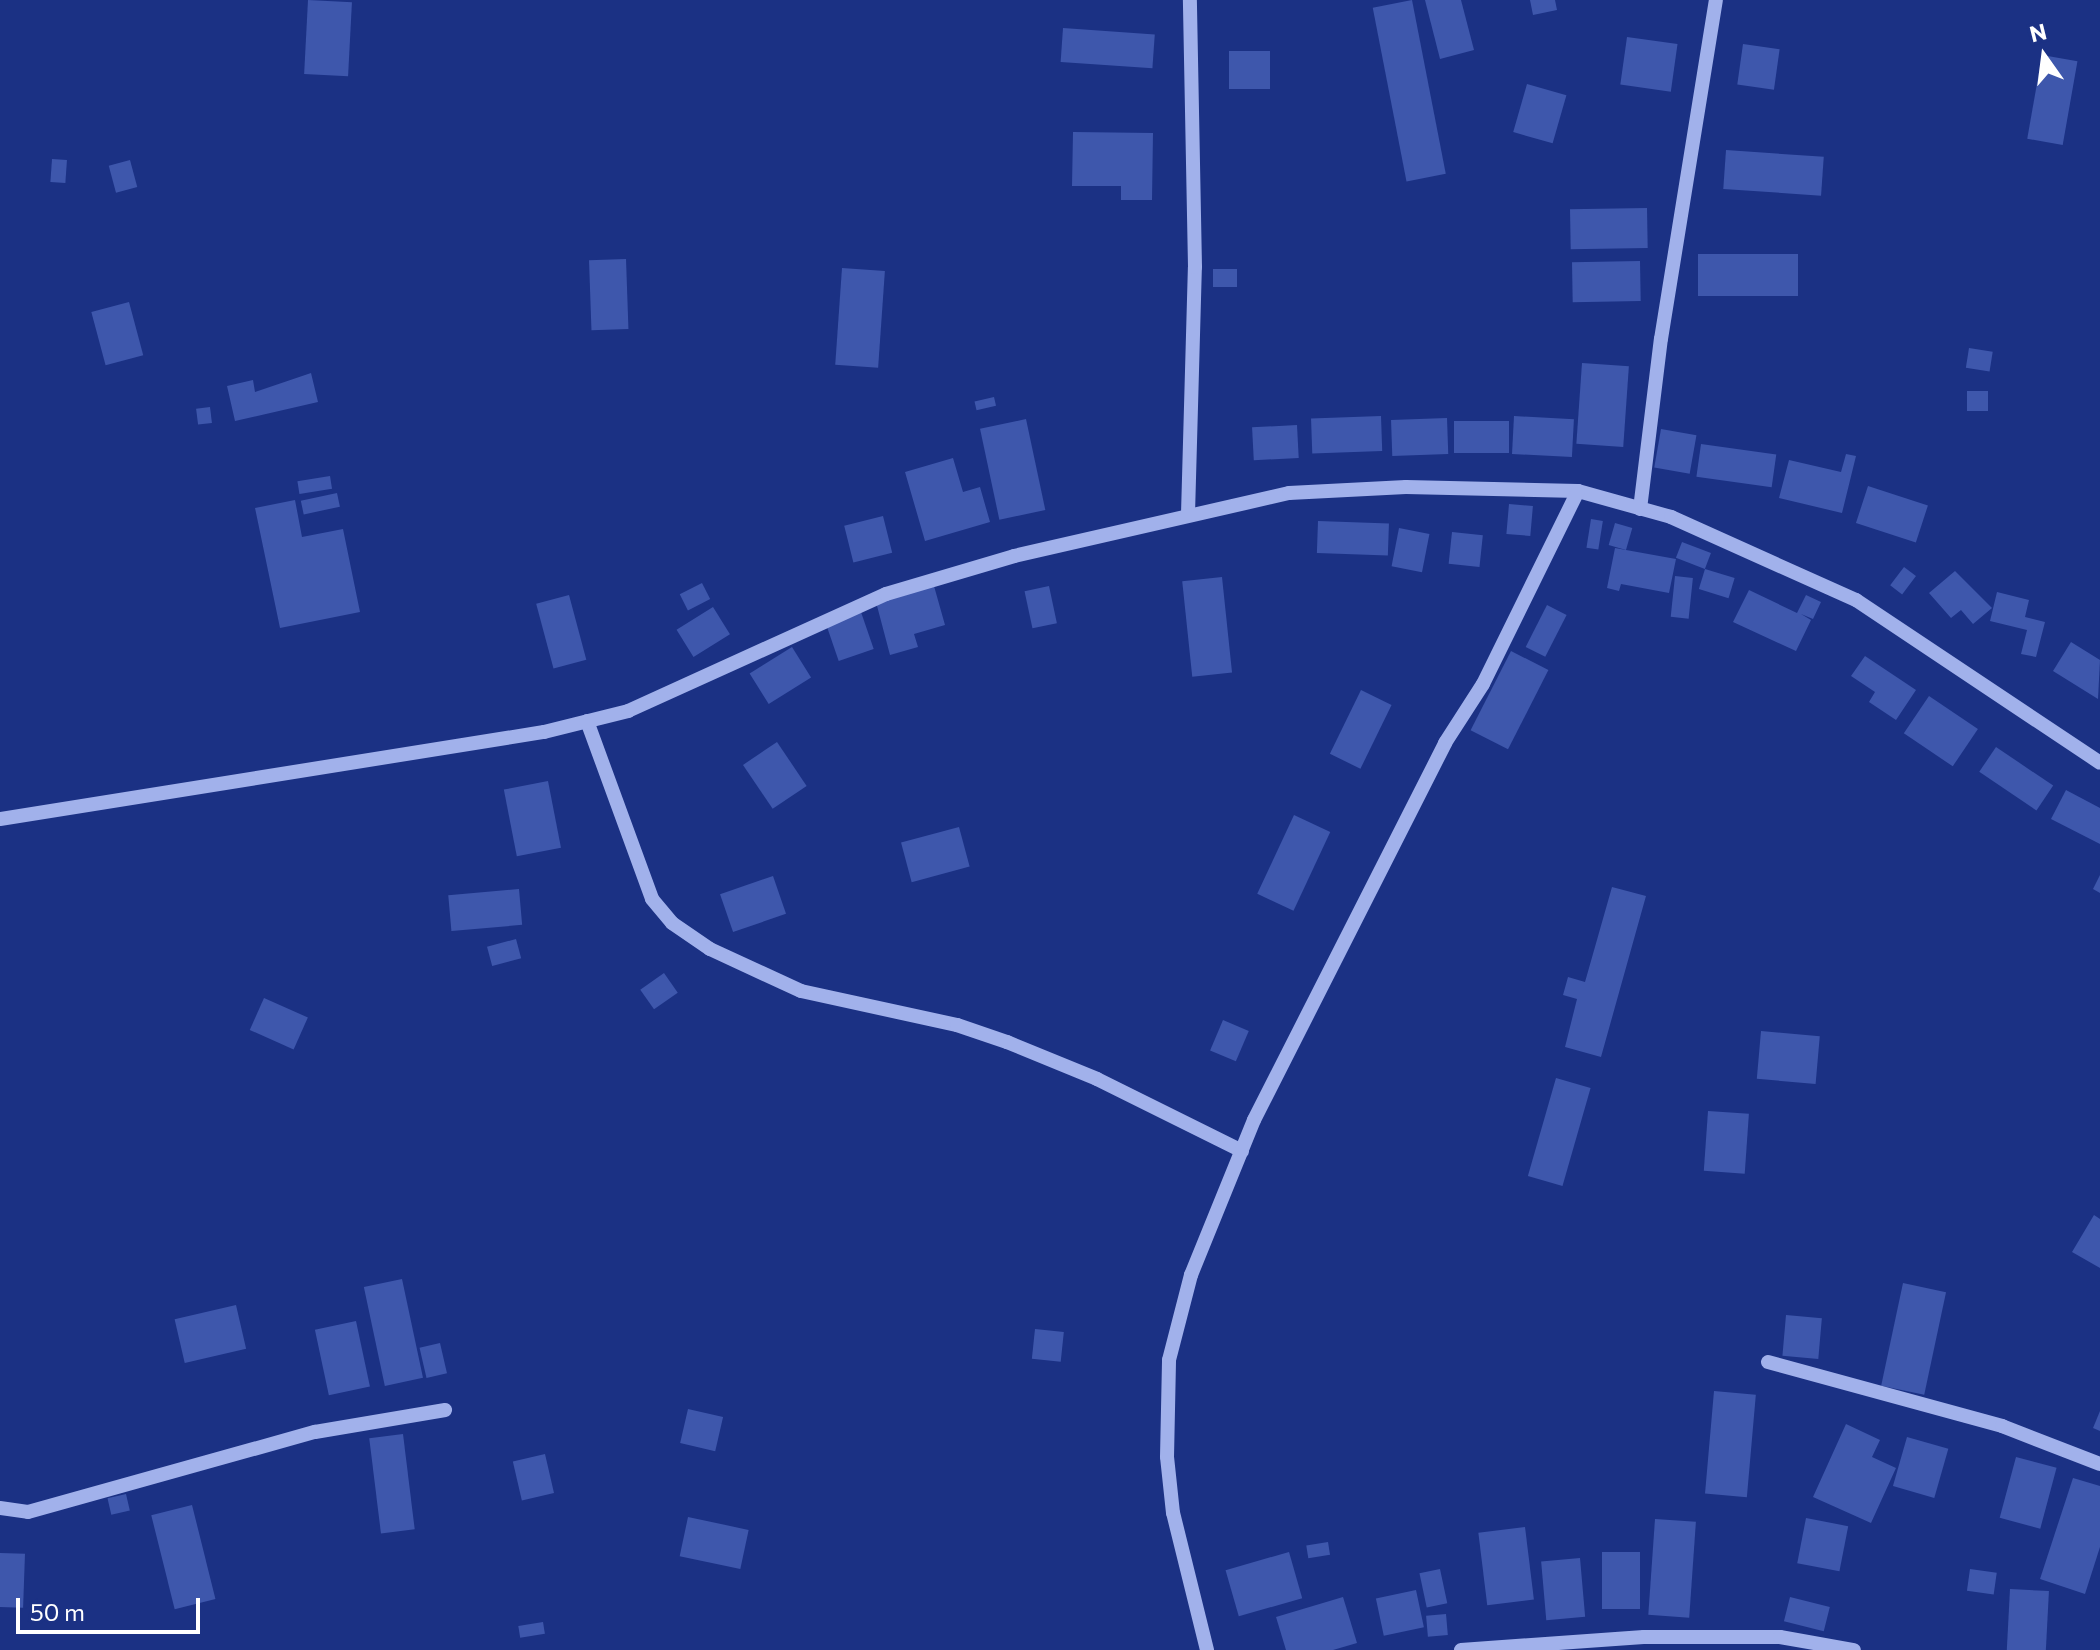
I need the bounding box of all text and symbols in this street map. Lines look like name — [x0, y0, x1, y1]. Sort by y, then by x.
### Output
north arrow — [2004, 16, 2084, 96]
text: N — [2027, 17, 2049, 47]
scale bar — [20, 1582, 204, 1632]
text: 50 m — [30, 1597, 85, 1626]

